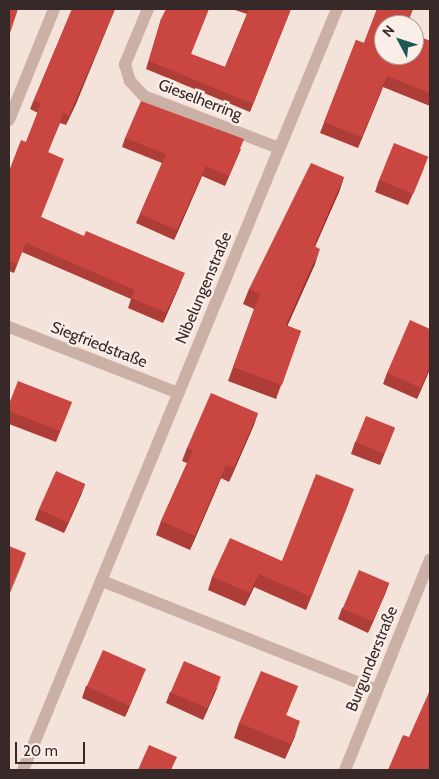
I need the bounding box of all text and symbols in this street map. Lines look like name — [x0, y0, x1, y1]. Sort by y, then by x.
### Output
north arrow — [374, 15, 424, 65]
text: N — [378, 21, 398, 41]
street label: Gieselherring — [155, 75, 245, 125]
street label: Nibelungenstraße — [172, 229, 236, 347]
street label: Siegfriedstraße — [48, 318, 150, 372]
street label: Burgunderstraße — [342, 603, 402, 715]
scale bar — [18, 732, 88, 764]
text: 20 m — [23, 742, 58, 760]

